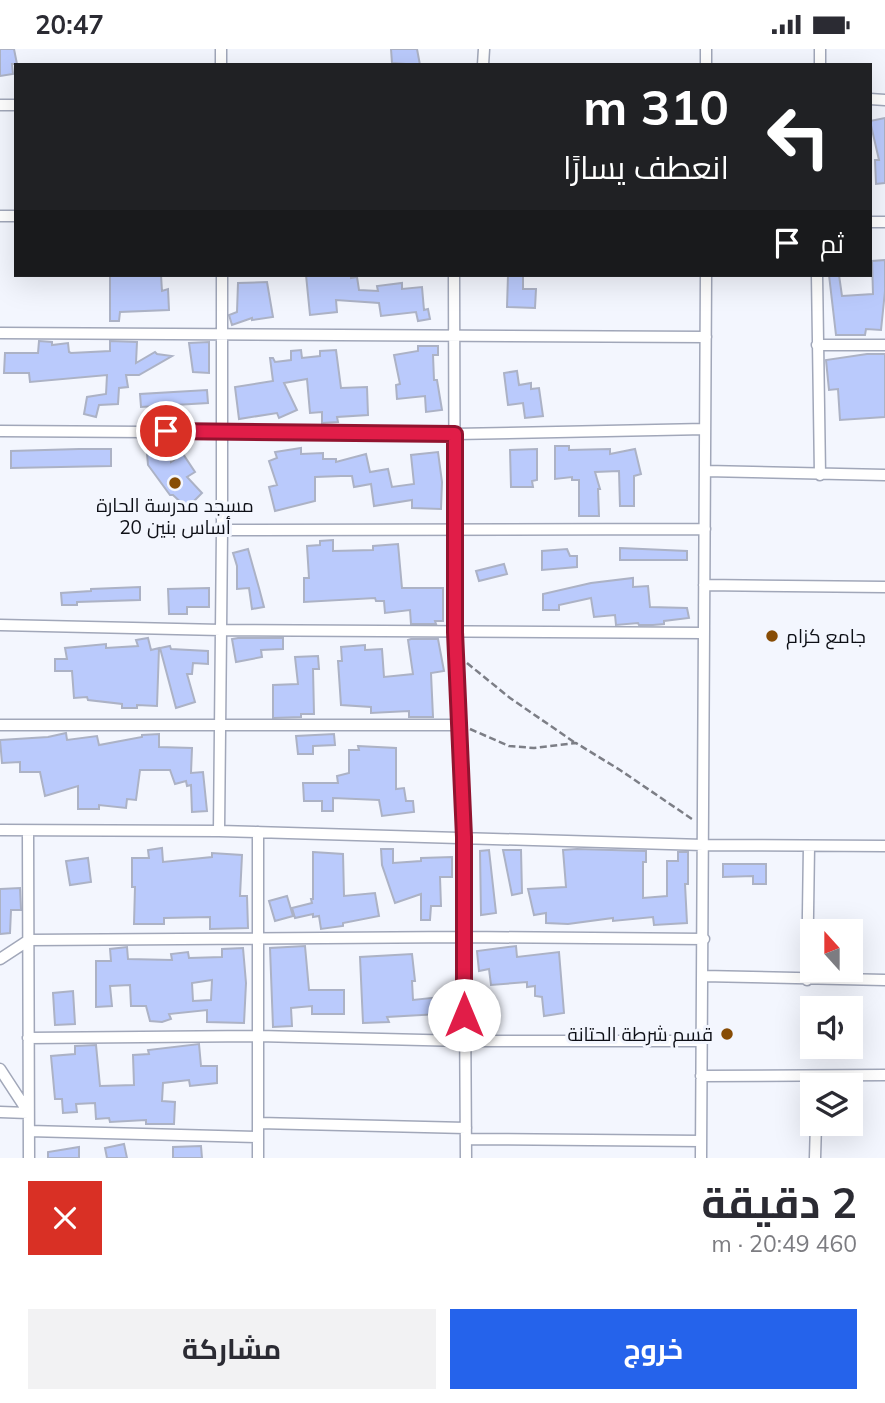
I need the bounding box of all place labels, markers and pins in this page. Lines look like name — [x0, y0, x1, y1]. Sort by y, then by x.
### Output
pin — [136, 401, 196, 461]
marker: مسجد مدرسة الحارة 20 أساس بنين — [167, 475, 183, 491]
place label: مسجد مدرسة الحارة 20 أساس بنين — [96, 493, 254, 539]
place label: جامع كزام — [786, 624, 866, 650]
marker: جامع كزام — [764, 628, 780, 644]
place label: قسم شرطة الحتانة — [567, 1022, 713, 1048]
marker: قسم شرطة الحتانة — [719, 1026, 735, 1042]

